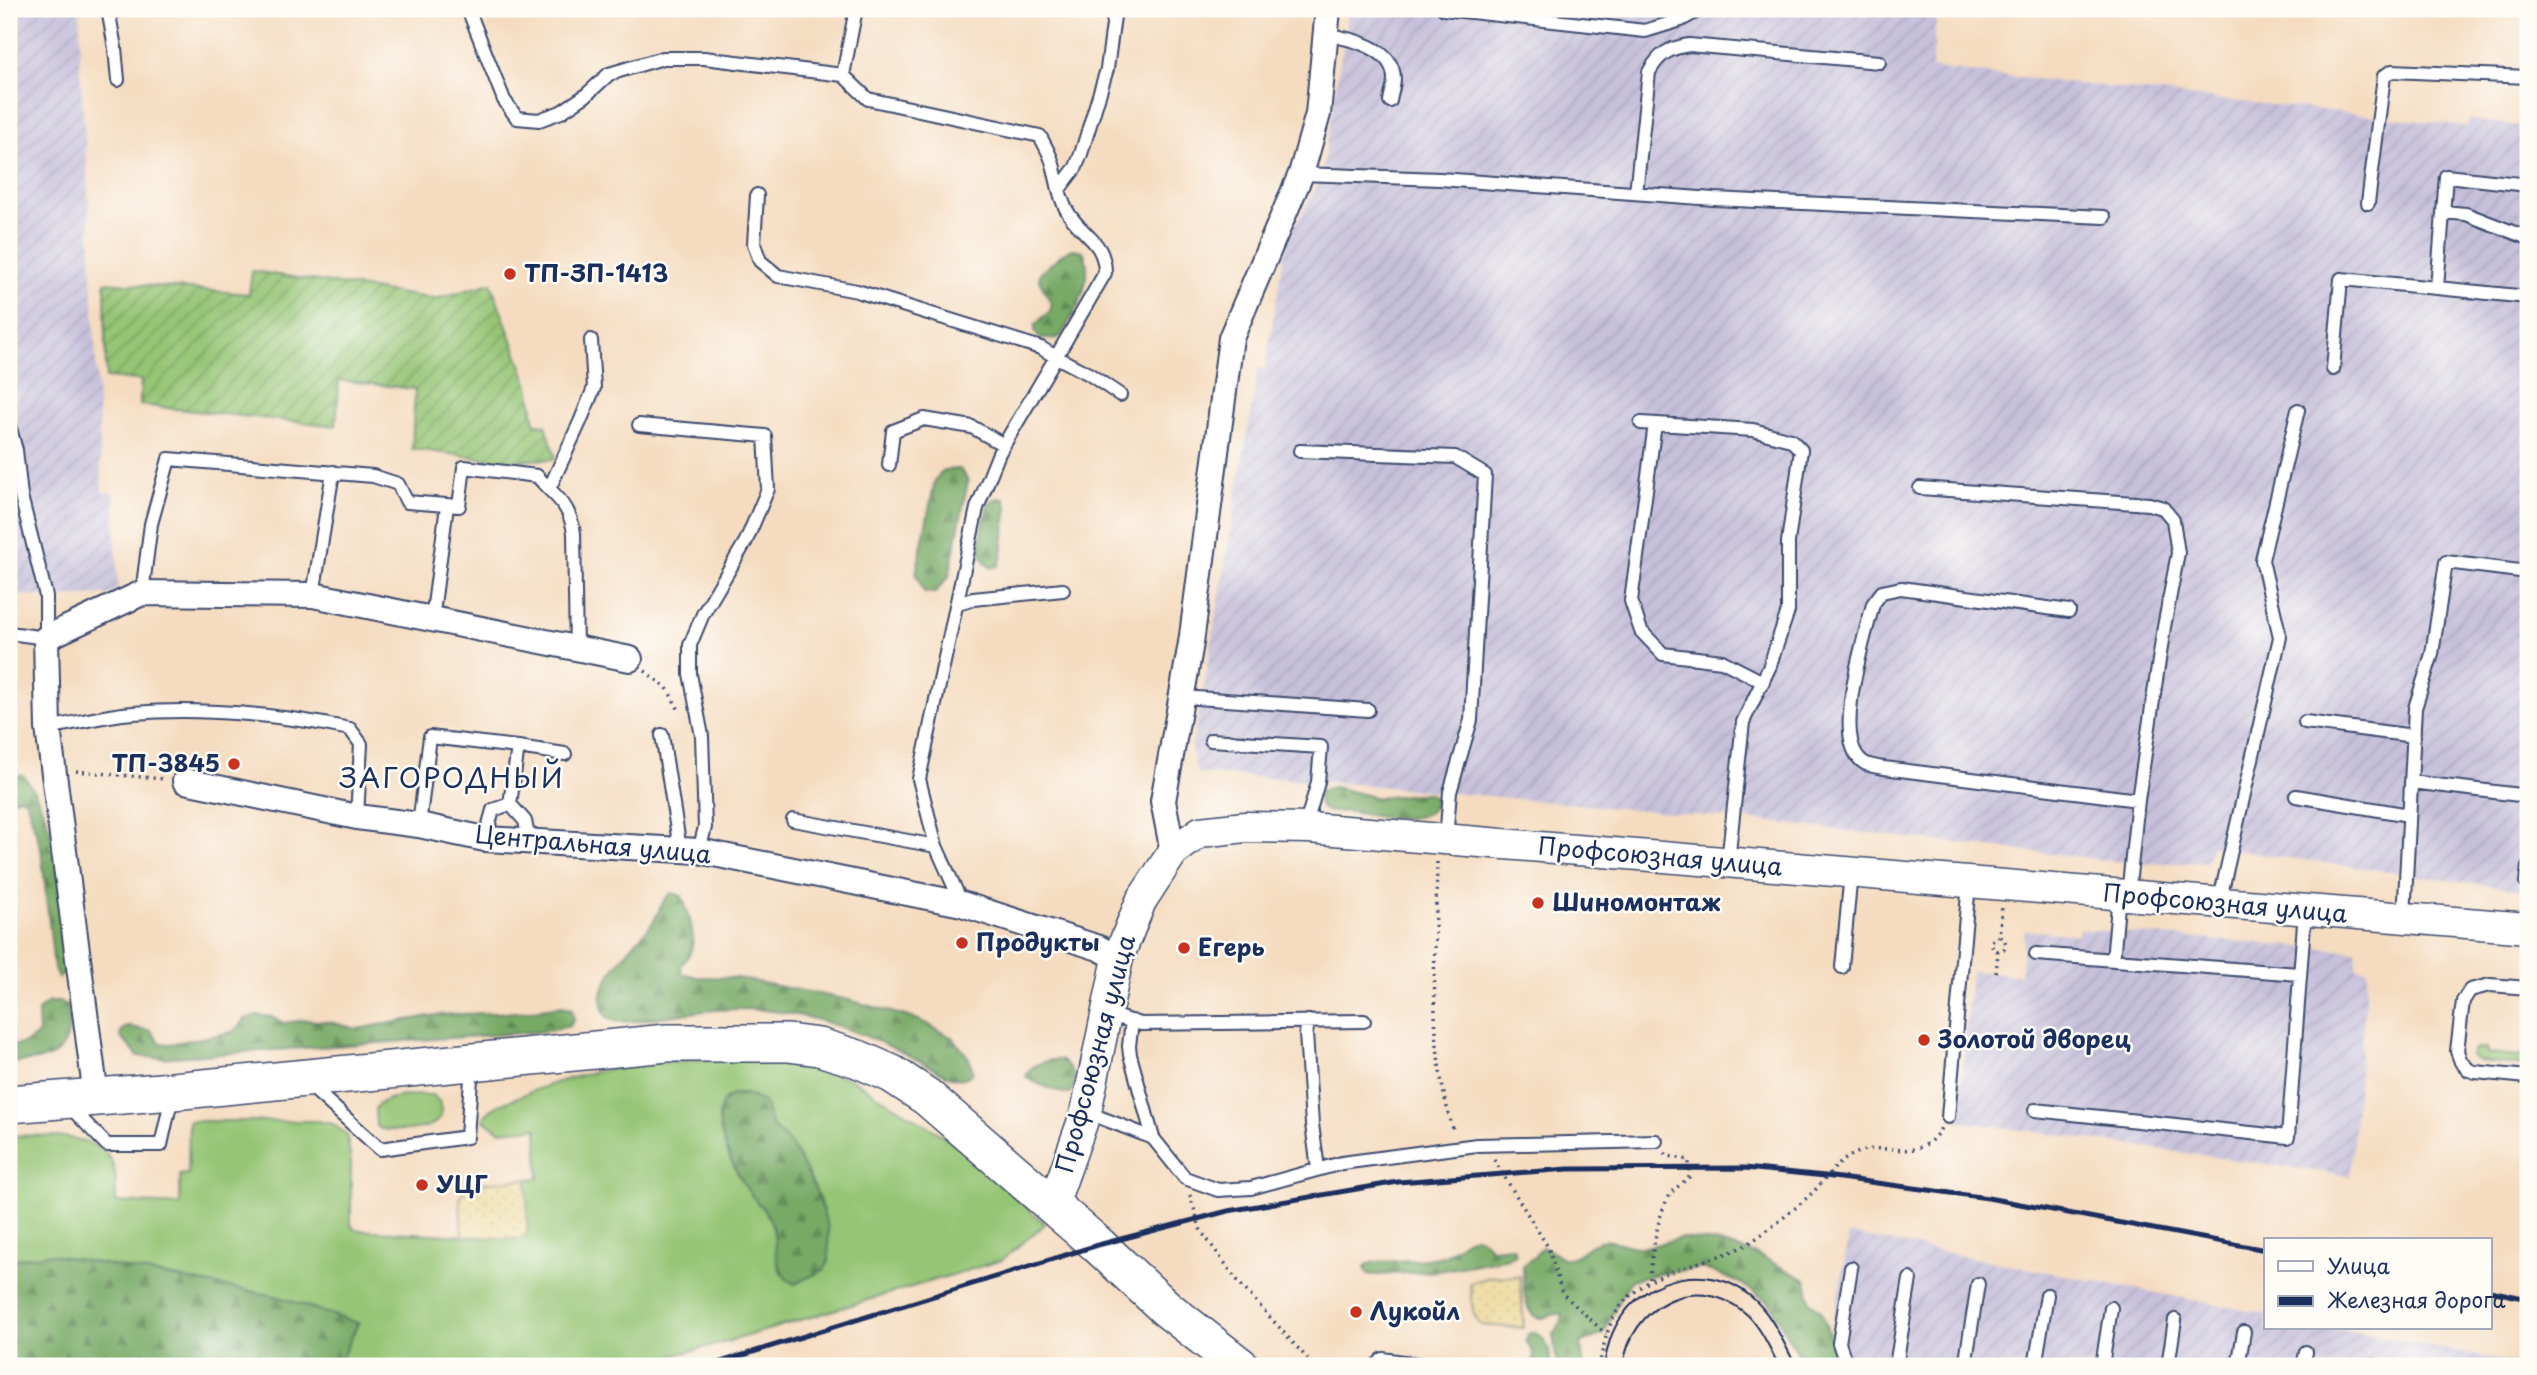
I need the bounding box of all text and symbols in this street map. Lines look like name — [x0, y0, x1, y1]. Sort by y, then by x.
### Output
place label: ТП-ЗП-1413 — [524, 254, 668, 290]
marker: ТП-ЗП-1413 — [502, 266, 518, 282]
place label: ТП-3845 — [112, 744, 220, 780]
district label: ЗАГОРОДНЫЙ — [339, 755, 565, 798]
marker: ТП-3845 — [226, 756, 242, 772]
street label: Центральная улица — [474, 815, 713, 871]
street label: Профсоюзная улица — [1536, 826, 1784, 884]
street label: Профсоюзная улица — [2101, 873, 2349, 931]
place label: Шиномонтаж — [1552, 883, 1720, 919]
marker: Шиномонтаж — [1530, 895, 1546, 911]
place label: Продукты — [976, 923, 1100, 959]
place label: Егерь — [1198, 928, 1265, 964]
street label: Профсоюзная улица — [1045, 930, 1143, 1177]
marker: Продукты — [954, 935, 970, 951]
marker: Егерь — [1176, 940, 1192, 956]
place label: Золотой дворец — [1937, 1020, 2131, 1056]
marker: Золотой дворец — [1916, 1032, 1932, 1048]
place label: УЦГ — [436, 1165, 488, 1201]
marker: УЦГ — [414, 1177, 430, 1193]
legend — [2264, 1238, 2492, 1330]
text: Улица — [2327, 1249, 2390, 1281]
text: Железная дорога — [2327, 1283, 2505, 1315]
place label: Лукойл — [1370, 1292, 1460, 1328]
marker: Лукойл — [1348, 1304, 1364, 1320]

